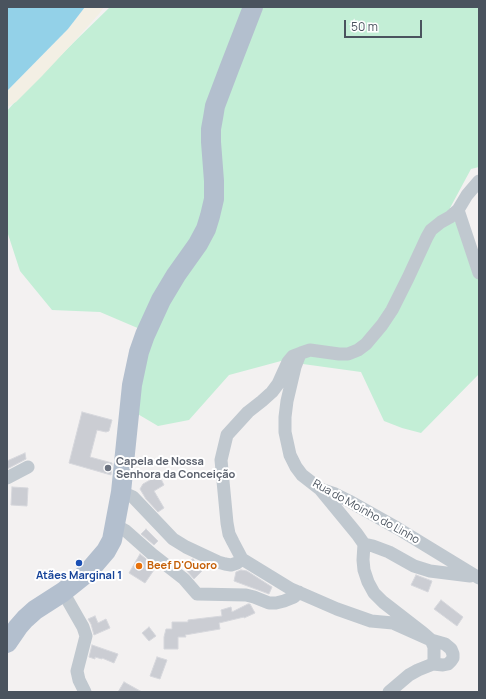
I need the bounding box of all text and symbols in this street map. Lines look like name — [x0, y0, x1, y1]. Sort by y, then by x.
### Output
scale bar — [346, 12, 424, 38]
text: 50 m — [351, 18, 378, 35]
place label: Capela de Nossa Senhora da Conceição — [116, 455, 235, 481]
marker: Capela de Nossa Senhora da Conceição — [103, 463, 113, 473]
street label: Rua do Moinho do Linho — [310, 477, 422, 547]
marker: Atães Marginal 1 — [74, 558, 84, 568]
place label: Beef D'Ouoro — [147, 559, 217, 573]
marker: Beef D'Ouoro — [134, 561, 144, 571]
place label: Atães Marginal 1 — [36, 569, 122, 583]

